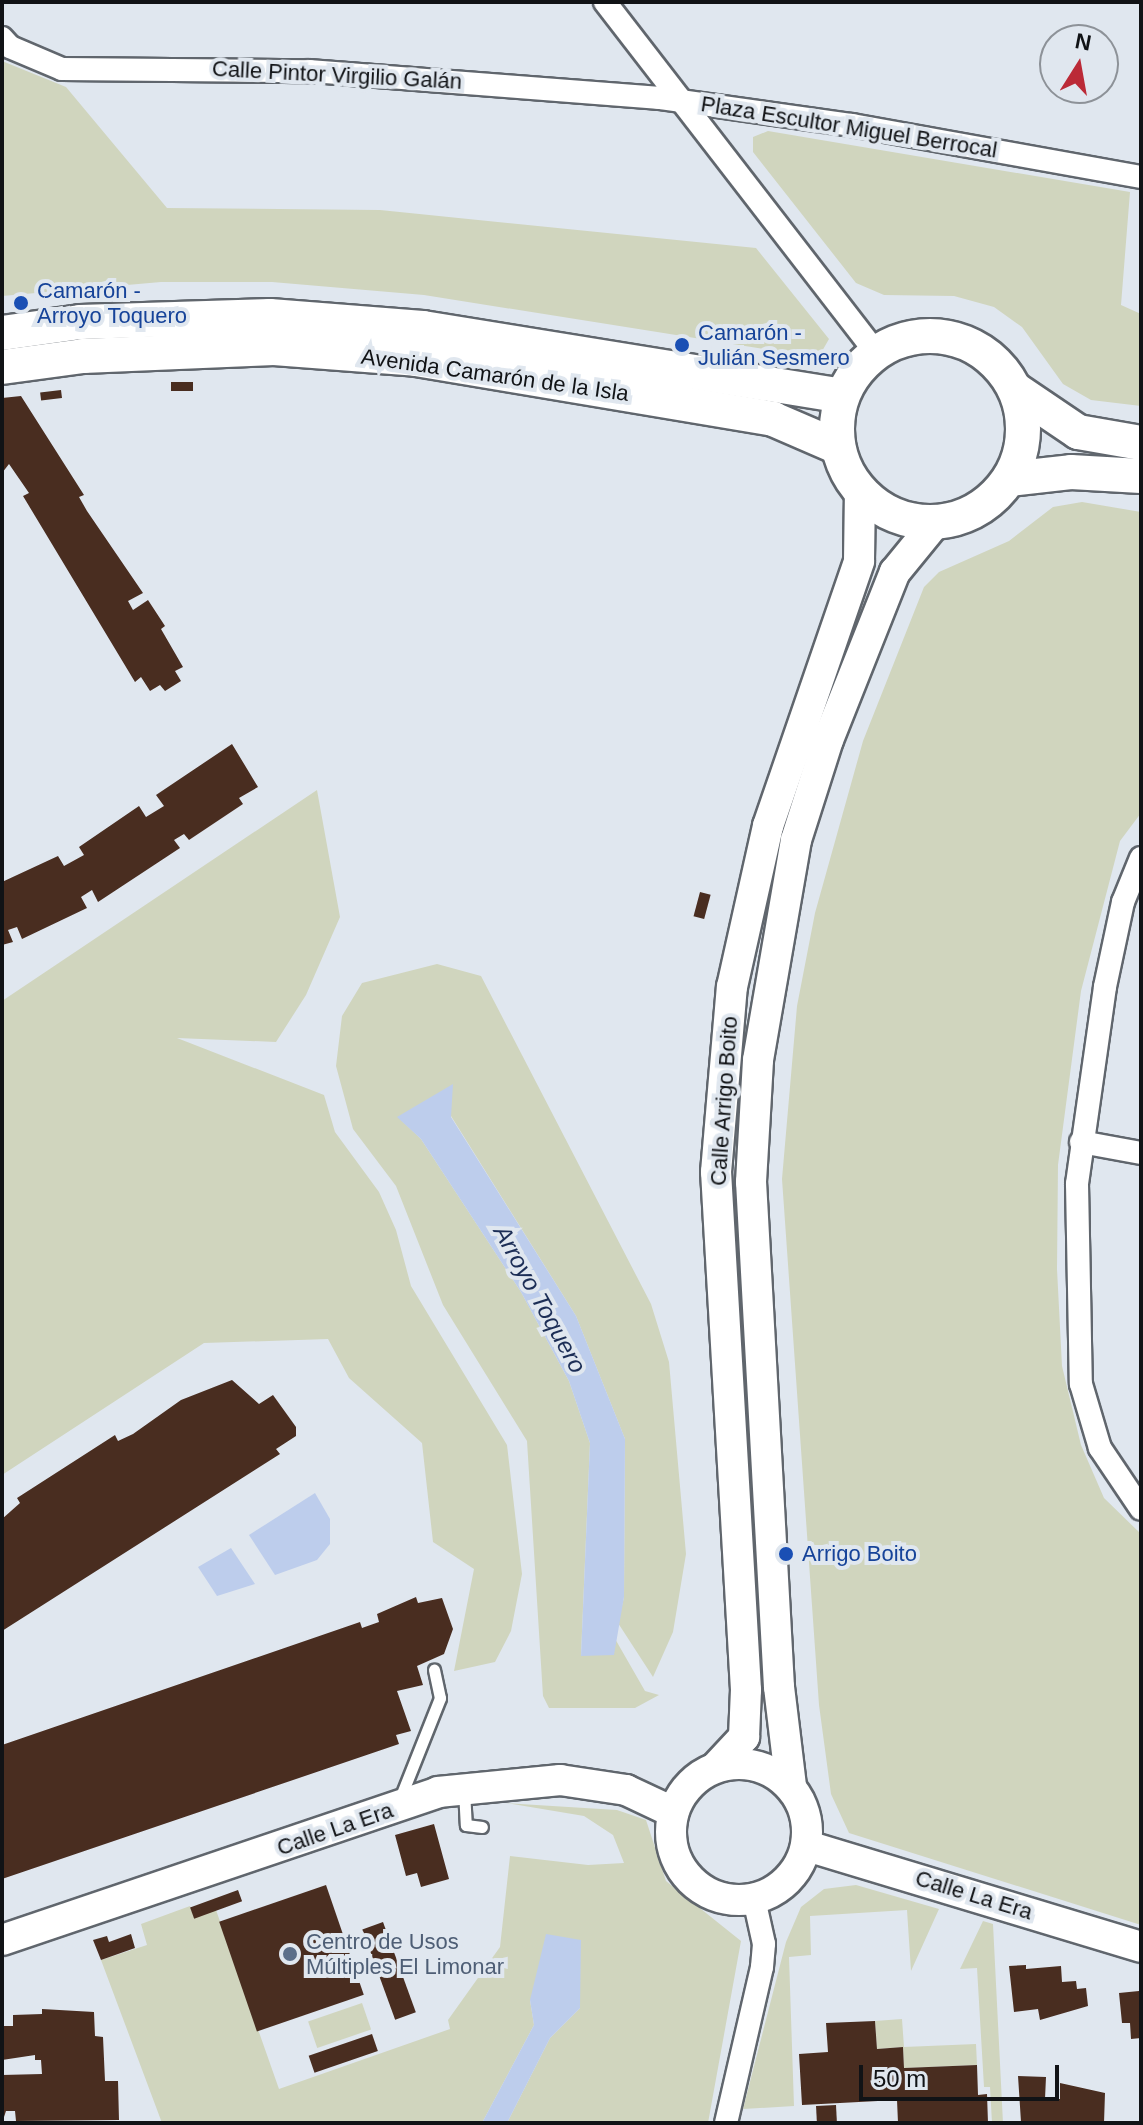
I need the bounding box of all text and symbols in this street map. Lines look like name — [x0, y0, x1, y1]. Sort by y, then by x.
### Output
north arrow — [1039, 24, 1119, 104]
text: N — [1073, 28, 1093, 56]
street label: Calle Pintor Virgilio Galán — [211, 55, 463, 95]
street label: Plaza Escultor Miguel Berrocal — [699, 91, 999, 163]
place label: Camarón - Arroyo Toquero — [37, 277, 187, 328]
marker: Camarón - Arroyo Toquero — [12, 294, 30, 312]
place label: Camarón - Julián Sesmero — [698, 319, 850, 370]
marker: Camarón - Julián Sesmero — [673, 336, 691, 354]
street label: Avenida Camarón de la Isla — [360, 343, 630, 407]
street label: Calle Arrigo Boito — [705, 1015, 743, 1187]
water label: Arroyo Toquero — [488, 1220, 592, 1378]
place label: Arrigo Boito — [802, 1541, 917, 1567]
marker: Arrigo Boito — [777, 1545, 795, 1563]
street label: Calle La Era — [273, 1797, 397, 1861]
street label: Calle La Era — [912, 1865, 1036, 1925]
place label: Centro de Usos Múltiples El Limonar — [306, 1928, 504, 1980]
marker: Centro de Usos Múltiples El Limonar — [281, 1945, 299, 1963]
scale bar — [863, 2049, 1063, 2099]
text: 50 m — [873, 2065, 926, 2092]

